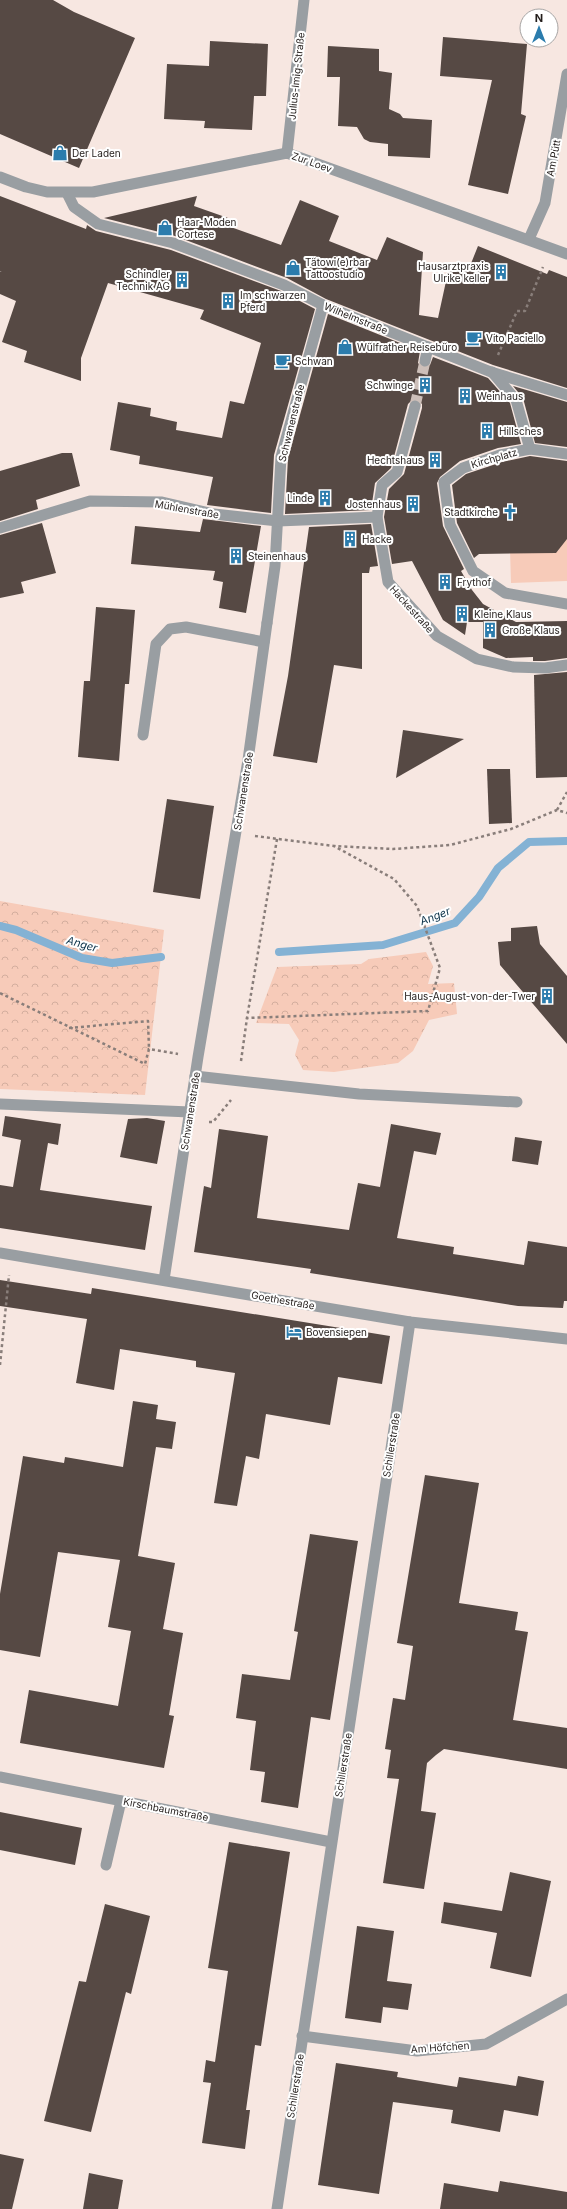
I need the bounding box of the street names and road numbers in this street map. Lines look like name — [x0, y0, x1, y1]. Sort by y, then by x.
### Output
street label: Julius-Imig-Straße — [285, 31, 307, 120]
street label: Am Pütt — [544, 138, 563, 177]
street label: Zur Loev — [290, 149, 334, 175]
street label: Wilhelmstraße — [322, 300, 390, 336]
street label: Schwanenstraße — [276, 383, 306, 463]
street label: Kirchplatz — [470, 446, 518, 470]
street label: Mühlenstraße — [154, 497, 220, 521]
street label: Hackestraße — [388, 583, 437, 635]
street label: Schwanenstraße — [231, 751, 255, 831]
street label: Schwanenstraße — [178, 1071, 202, 1151]
street label: Goethestraße — [250, 1289, 316, 1312]
street label: Schillerstraße — [380, 1412, 402, 1478]
street label: Schillerstraße — [332, 1732, 354, 1798]
street label: Kirschbaumstraße — [122, 1795, 210, 1823]
street label: Am Höfchen — [410, 2039, 470, 2055]
street label: Schillerstraße — [284, 2053, 306, 2119]

